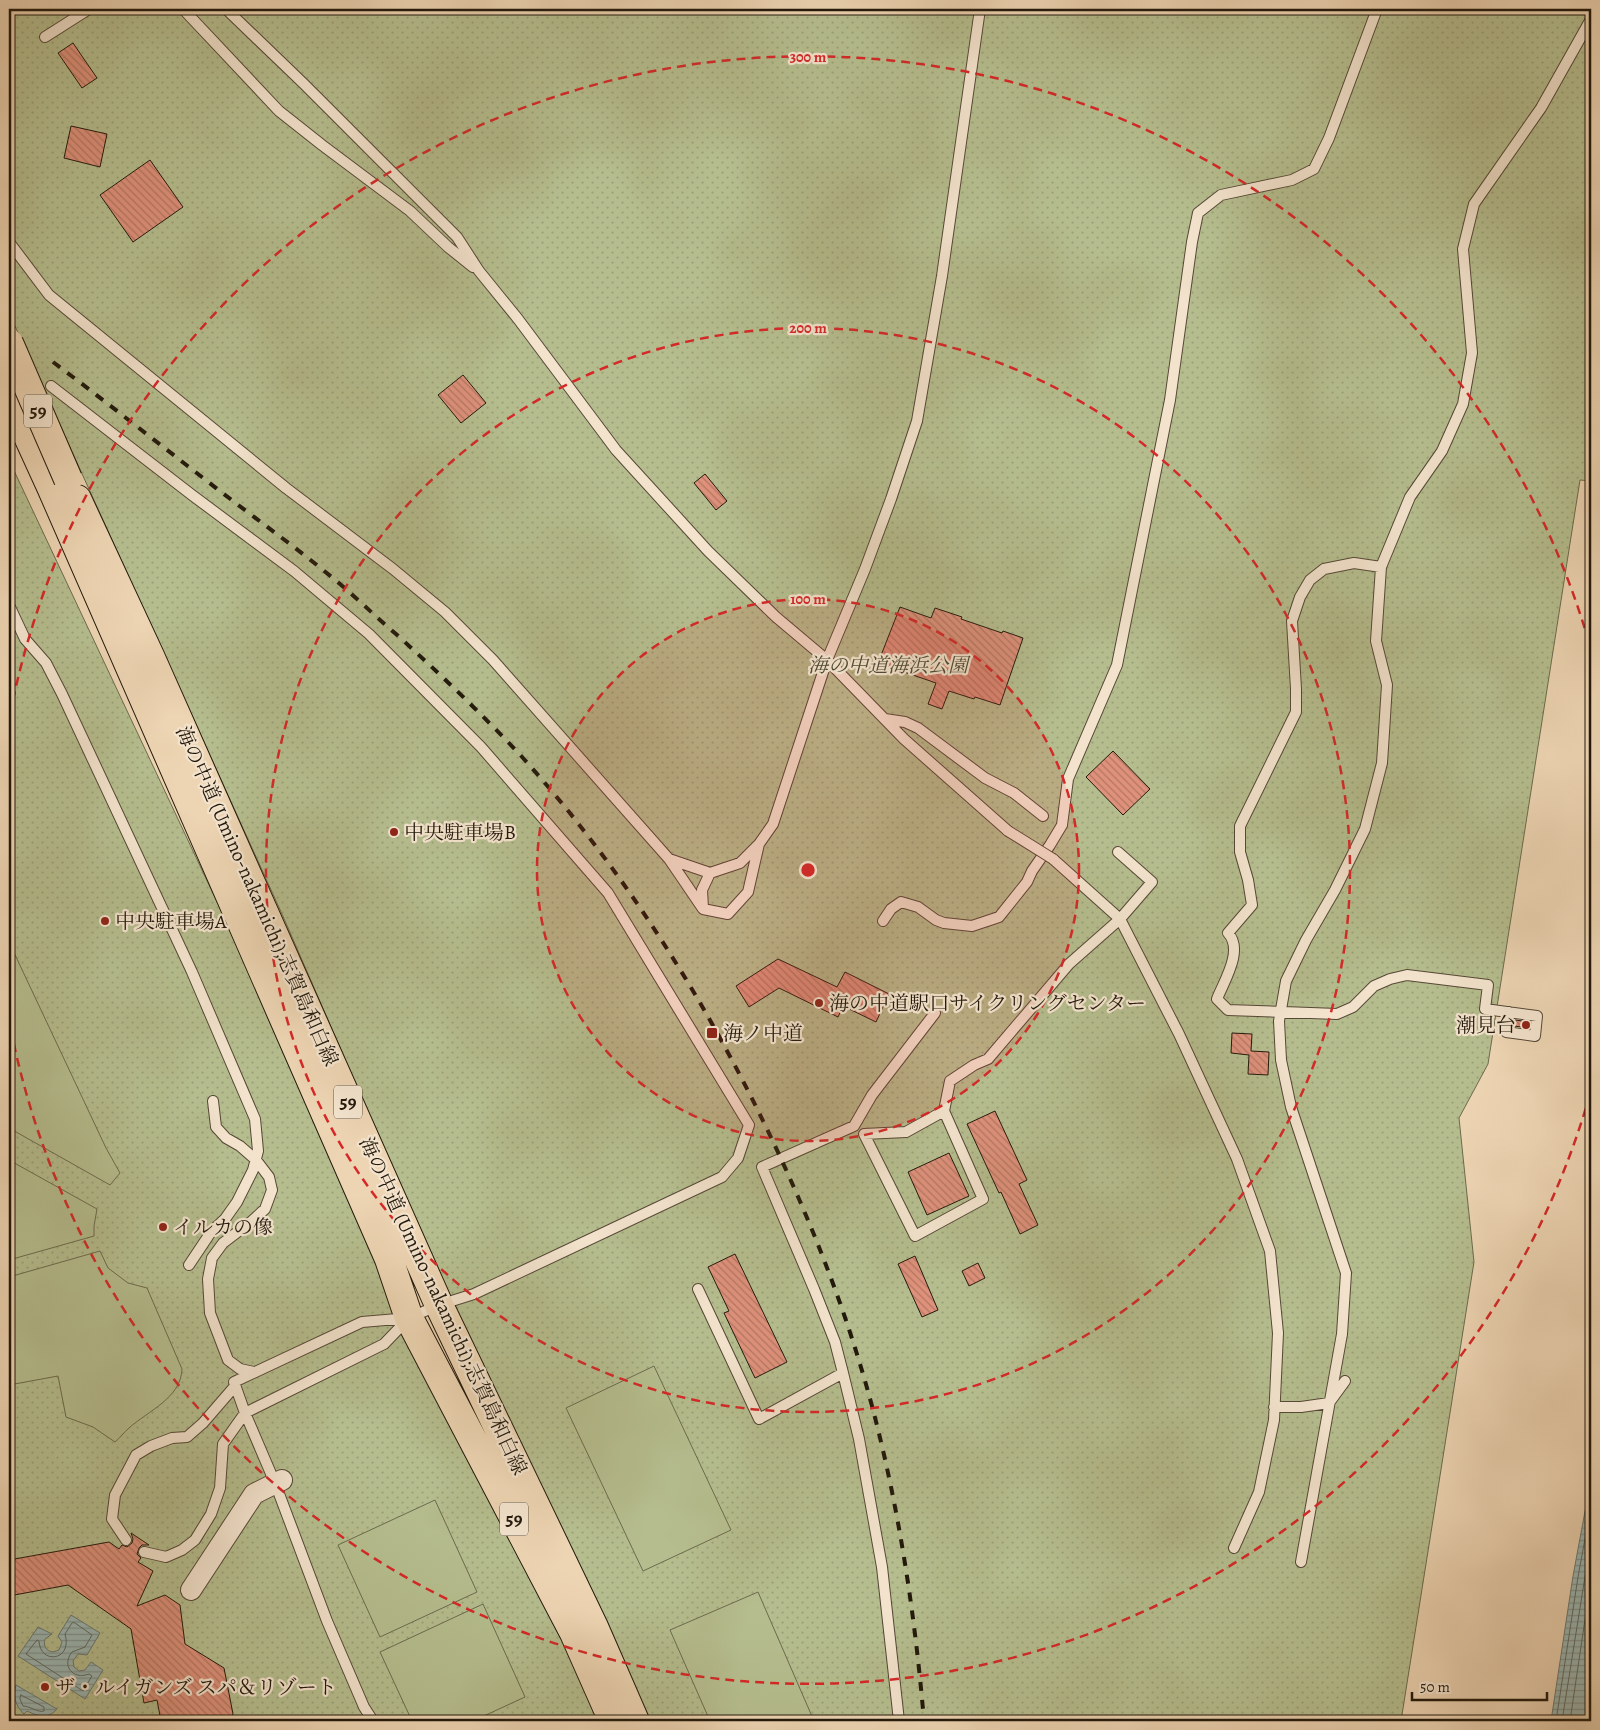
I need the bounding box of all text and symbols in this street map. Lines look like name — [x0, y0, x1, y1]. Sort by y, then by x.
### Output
text: 300 m — [790, 47, 827, 67]
text: 200 m — [789, 318, 827, 338]
road number: 59 — [24, 394, 52, 428]
text: 100 m — [790, 589, 826, 609]
park label: 海の中道海浜公園 — [808, 652, 971, 679]
street label: 海の中道 (Umino-nakamichi);志賀島和白線 — [169, 722, 345, 1070]
place label: 中央駐車場B — [404, 819, 516, 846]
marker: 中央駐車場B — [388, 826, 400, 838]
centre of rings — [799, 861, 817, 879]
place label: 中央駐車場A — [115, 908, 227, 935]
marker: 中央駐車場A — [99, 915, 111, 927]
place label: 海の中道駅口サイクリングセンター — [829, 990, 1146, 1017]
marker: 海の中道駅口サイクリングセンター — [813, 997, 825, 1009]
place label: 潮見台 — [1456, 1012, 1516, 1039]
marker: 潮見台 — [1520, 1019, 1532, 1031]
place label: 海ノ中道 — [723, 1020, 803, 1047]
marker: 海ノ中道 — [705, 1026, 719, 1040]
road number: 59 — [334, 1086, 362, 1118]
street label: 海の中道 (Umino-nakamichi);志賀島和白線 — [353, 1133, 533, 1479]
place label: イルカの像 — [173, 1214, 273, 1241]
marker: イルカの像 — [157, 1221, 169, 1233]
road number: 59 — [500, 1502, 528, 1536]
scale bar — [1412, 1670, 1548, 1702]
place label: ザ・ルイガンズ スパ＆リゾート — [55, 1674, 337, 1701]
text: 50 m — [1420, 1677, 1450, 1697]
marker: ザ・ルイガンズ スパ＆リゾート — [39, 1681, 51, 1693]

